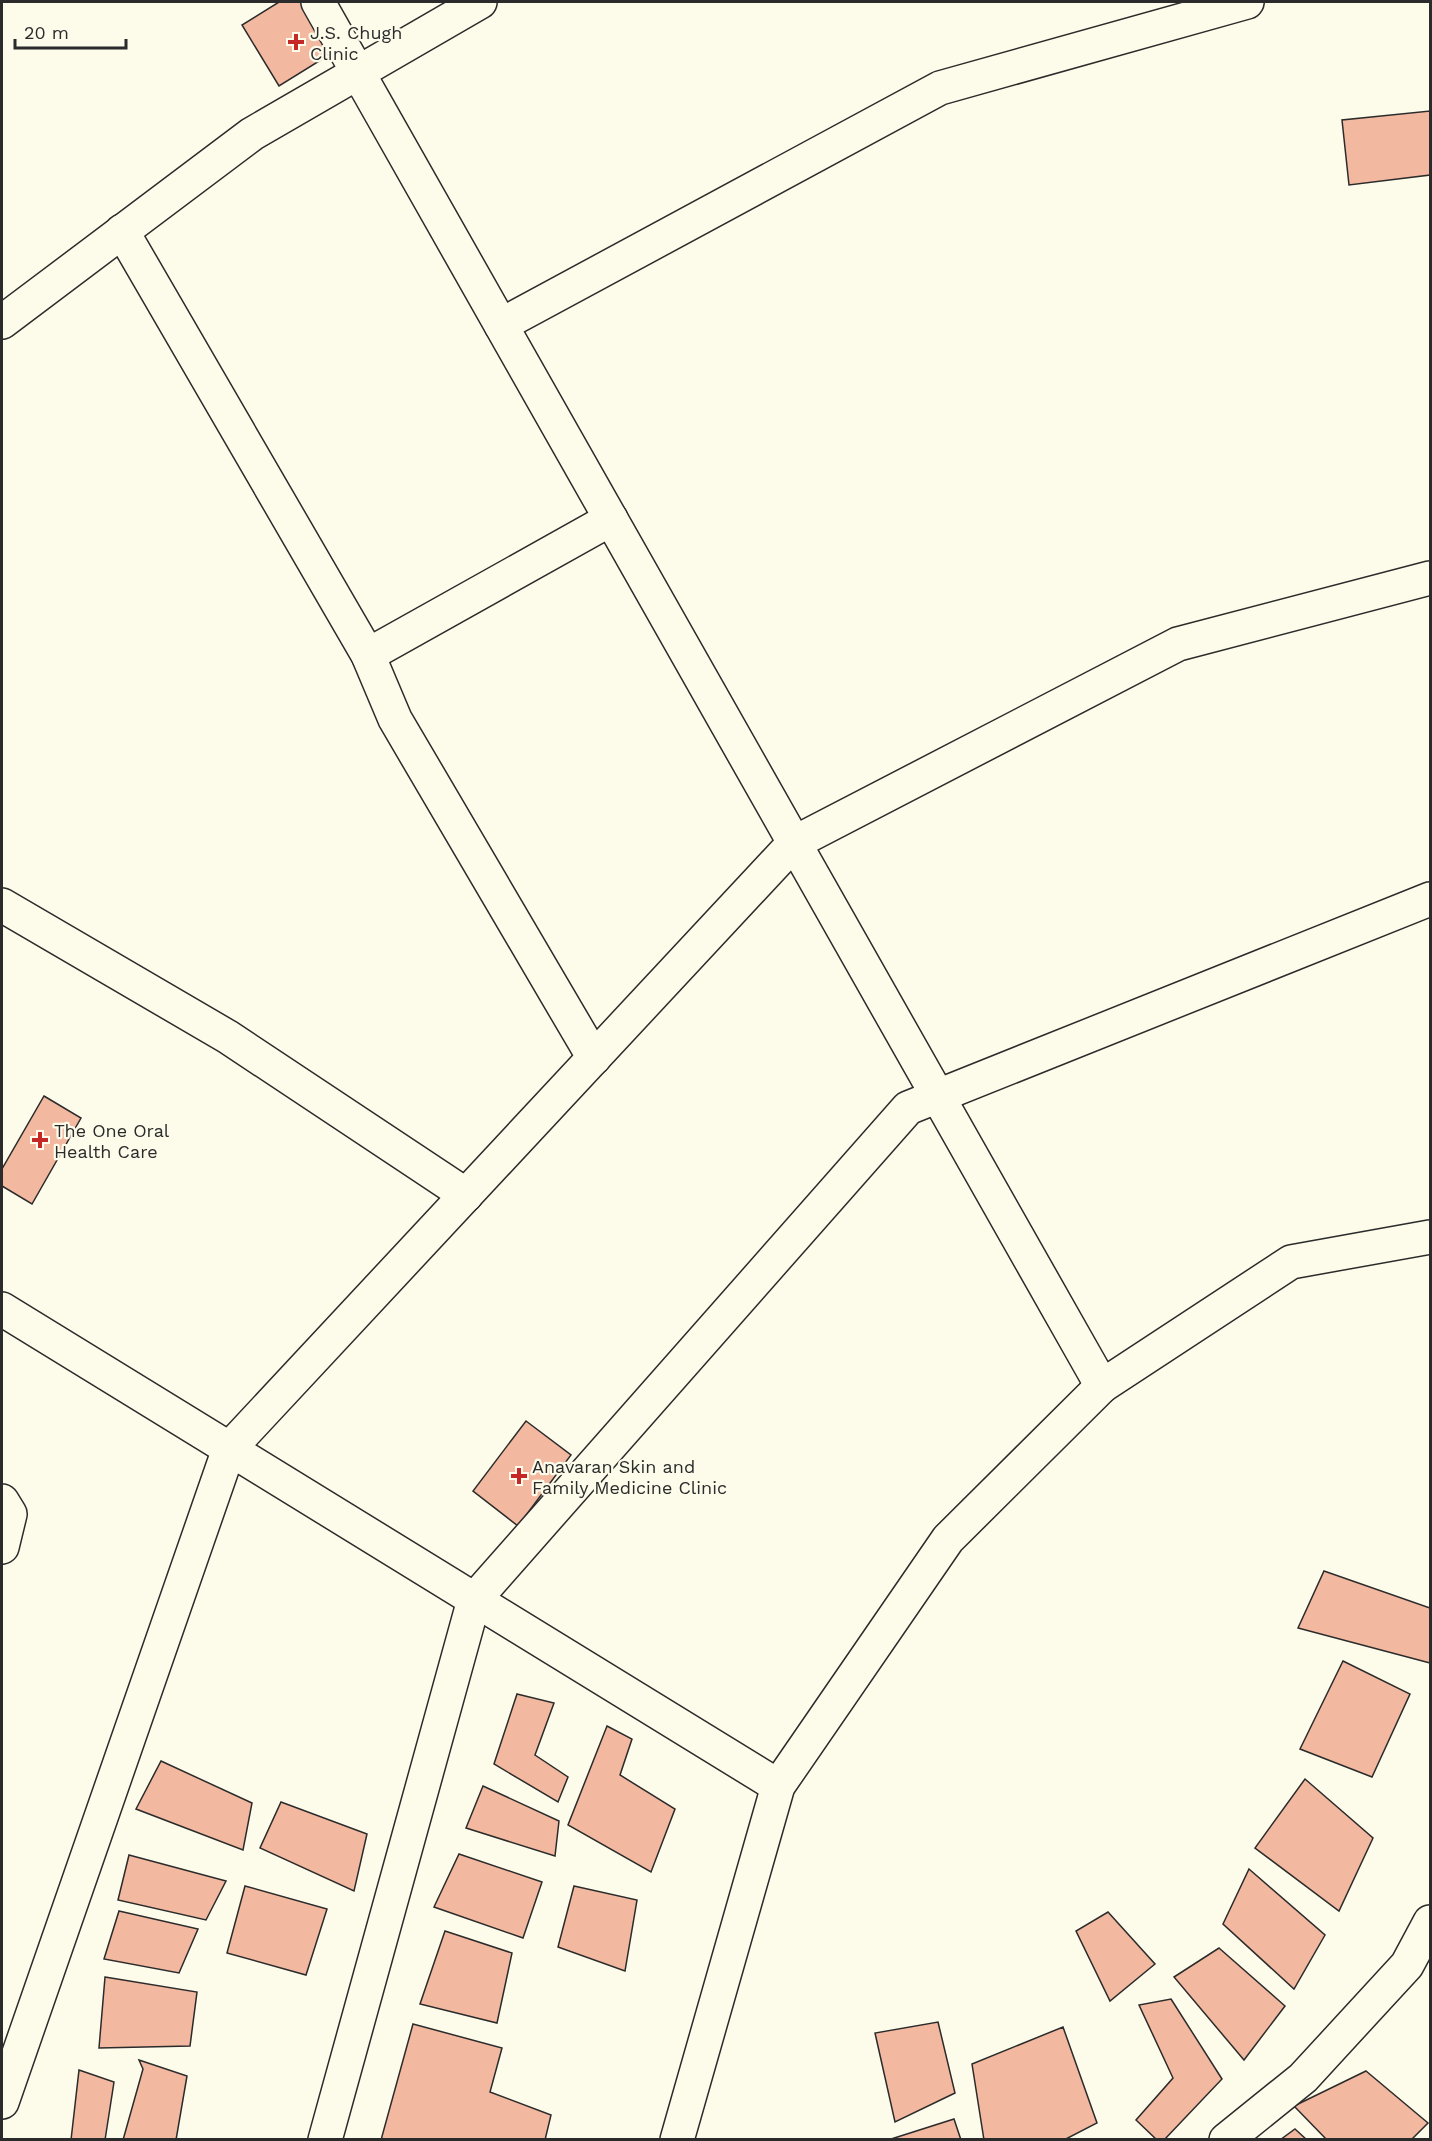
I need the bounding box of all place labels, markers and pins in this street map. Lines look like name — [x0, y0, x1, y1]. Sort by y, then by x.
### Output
place label: J.S. Chugh Clinic — [310, 22, 402, 64]
marker: J.S. Chugh Clinic — [287, 33, 305, 51]
place label: The One Oral Health Care — [54, 1120, 170, 1162]
marker: The One Oral Health Care — [31, 1131, 49, 1149]
place label: Anavaran Skin and Family Medicine Clinic — [532, 1456, 727, 1498]
marker: Anavaran Skin and Family Medicine Clinic — [510, 1467, 528, 1485]

